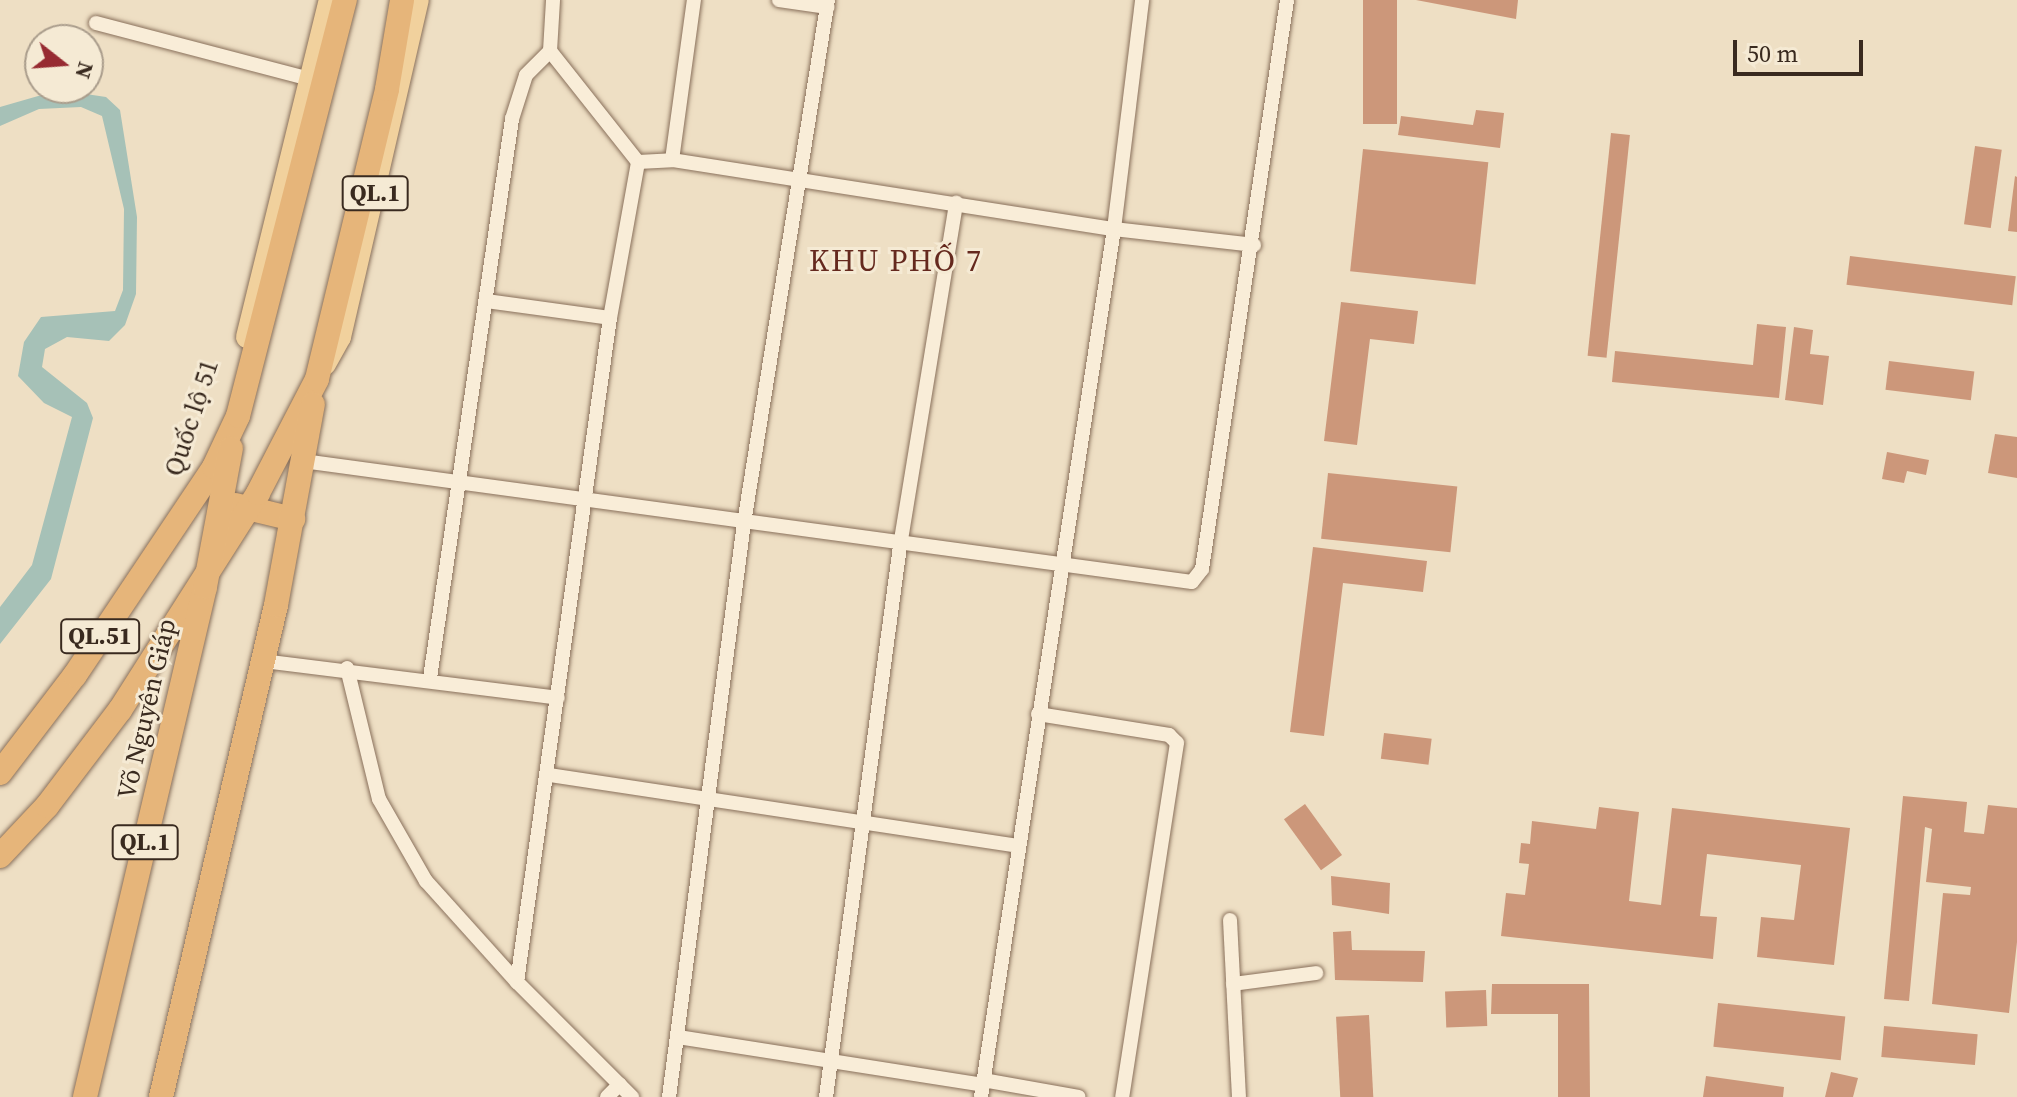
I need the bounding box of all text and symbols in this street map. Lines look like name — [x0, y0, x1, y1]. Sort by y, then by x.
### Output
north arrow — [24, 24, 104, 104]
scale bar — [1737, 24, 1867, 74]
text: 50 m — [1747, 37, 1798, 70]
text: N — [68, 58, 102, 82]
road number: QL.1 — [341, 173, 409, 213]
district label: KHU PHỐ 7 — [809, 243, 983, 279]
street label: Quốc lộ 51 — [159, 356, 225, 480]
road number: QL.51 — [60, 616, 140, 656]
street label: Võ Nguyên Giáp — [111, 616, 183, 802]
road number: QL.1 — [111, 822, 179, 862]

